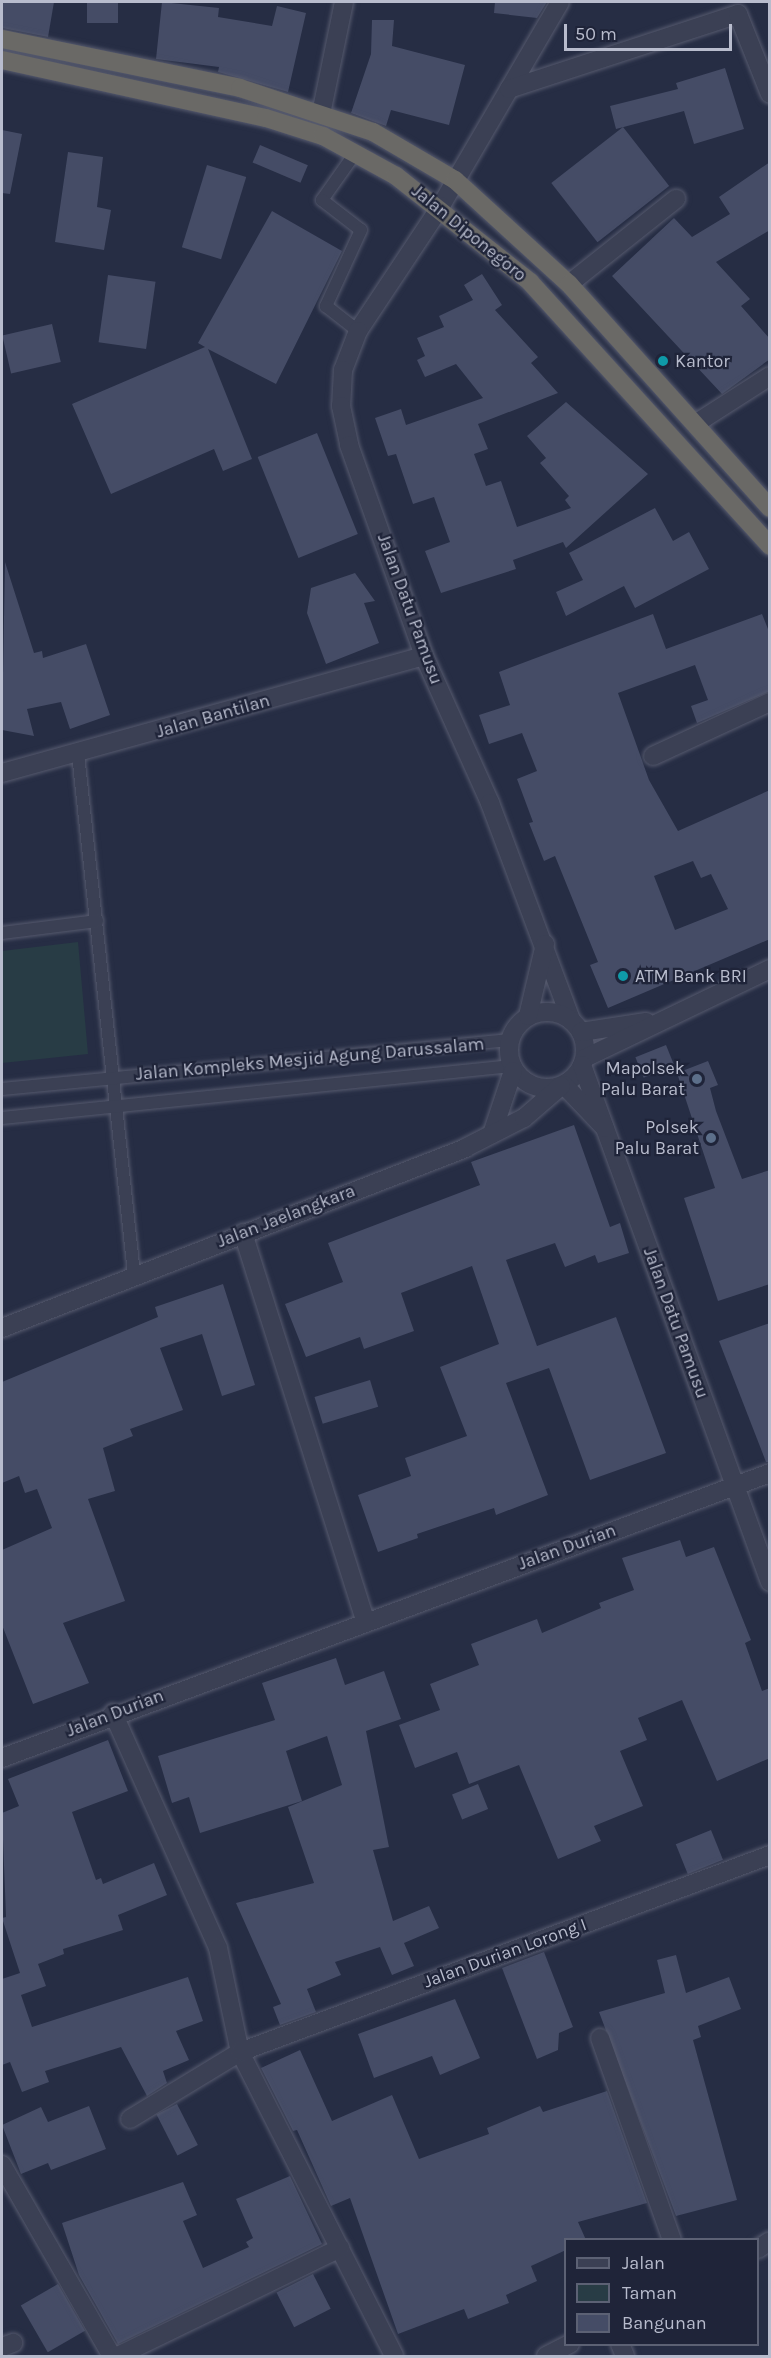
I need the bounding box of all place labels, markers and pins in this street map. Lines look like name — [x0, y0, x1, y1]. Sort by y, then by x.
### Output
place label: Kantor — [675, 350, 730, 372]
marker: Kantor — [656, 354, 670, 368]
place label: ATM Bank BRI — [635, 965, 747, 987]
marker: ATM Bank BRI — [616, 969, 630, 983]
place label: Mapolsek Palu Barat — [601, 1058, 685, 1100]
marker: Mapolsek Palu Barat — [690, 1072, 704, 1086]
place label: Polsek Palu Barat — [615, 1117, 699, 1160]
marker: Polsek Palu Barat — [704, 1131, 718, 1145]

